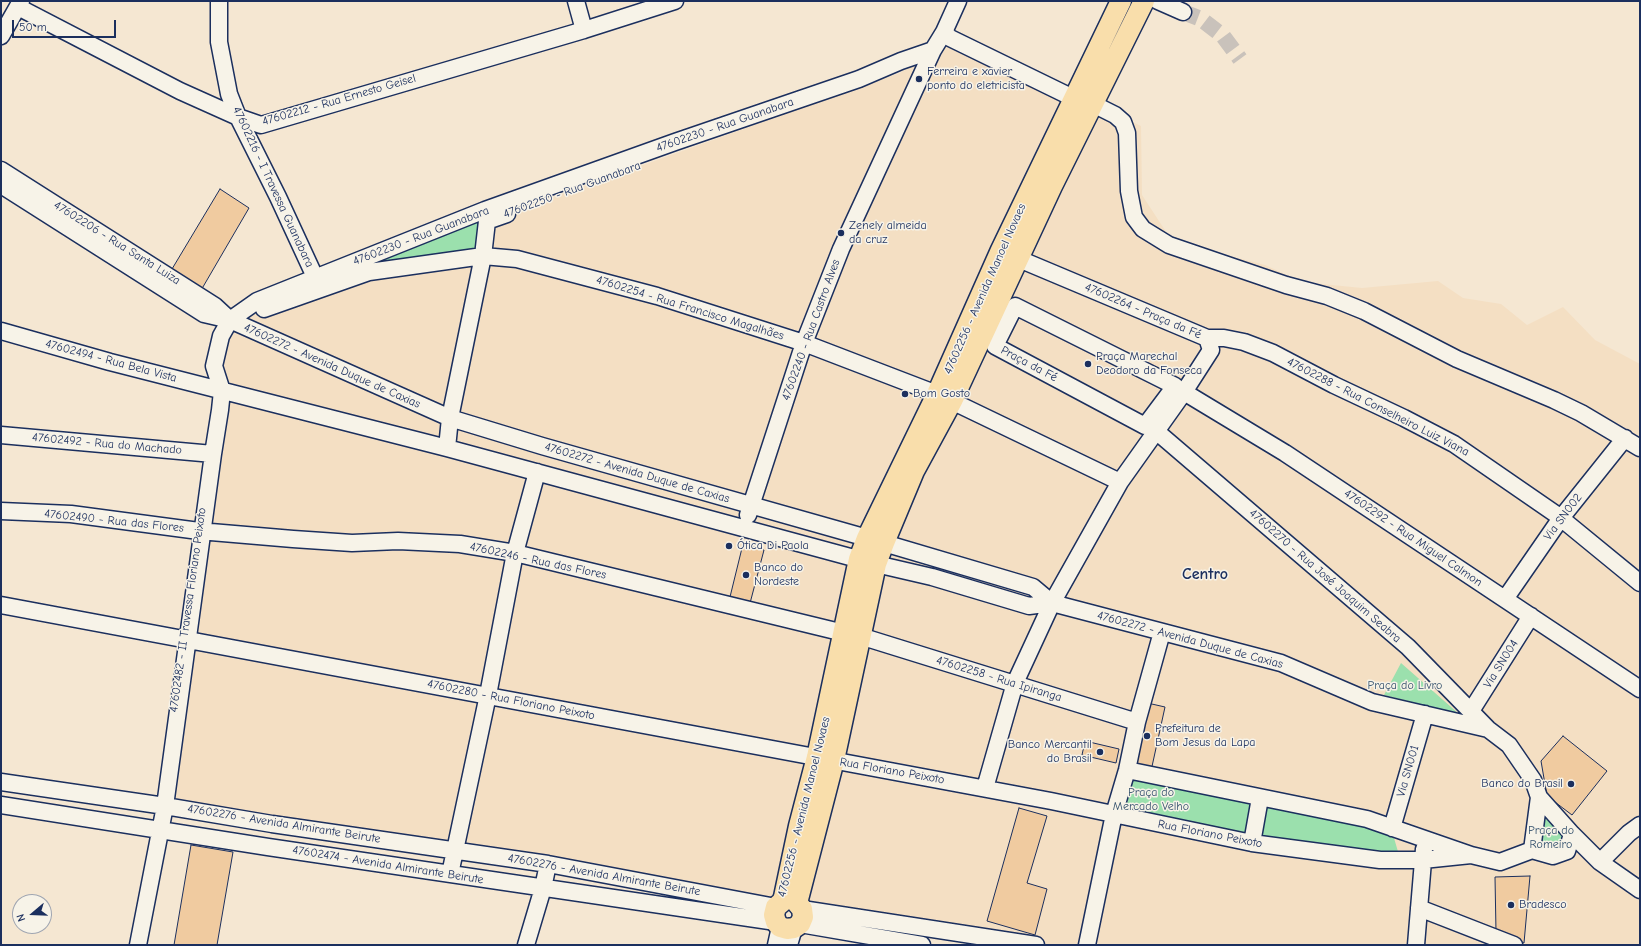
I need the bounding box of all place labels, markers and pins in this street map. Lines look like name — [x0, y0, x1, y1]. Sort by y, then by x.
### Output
place label: Ferreira e xavier ponto do eletricista — [927, 65, 1025, 93]
marker: Ferreira e xavier ponto do eletricista — [914, 74, 924, 84]
place label: Zenely almeida da cruz — [849, 219, 927, 247]
marker: Zenely almeida da cruz — [836, 228, 846, 238]
place label: Praça Marechal Deodoro da Fonseca — [1096, 350, 1202, 378]
marker: Praça Marechal Deodoro da Fonseca — [1083, 359, 1093, 369]
place label: Bom Gosto — [913, 387, 970, 401]
marker: Bom Gosto — [900, 389, 910, 399]
place label: Ótica Di Paola — [737, 539, 809, 553]
marker: Ótica Di Paola — [724, 541, 734, 551]
place label: Banco do Nordeste — [754, 561, 803, 589]
marker: Banco do Nordeste — [741, 570, 751, 580]
place label: Prefeitura de Bom Jesus da Lapa — [1155, 722, 1255, 750]
marker: Prefeitura de Bom Jesus da Lapa — [1142, 731, 1152, 741]
place label: Banco Mercantil do Brasil — [1008, 738, 1092, 766]
marker: Banco Mercantil do Brasil — [1095, 747, 1105, 757]
place label: Banco do Brasil — [1481, 777, 1563, 791]
marker: Banco do Brasil — [1566, 779, 1576, 789]
place label: Bradesco — [1519, 898, 1567, 912]
marker: Bradesco — [1506, 900, 1516, 910]

